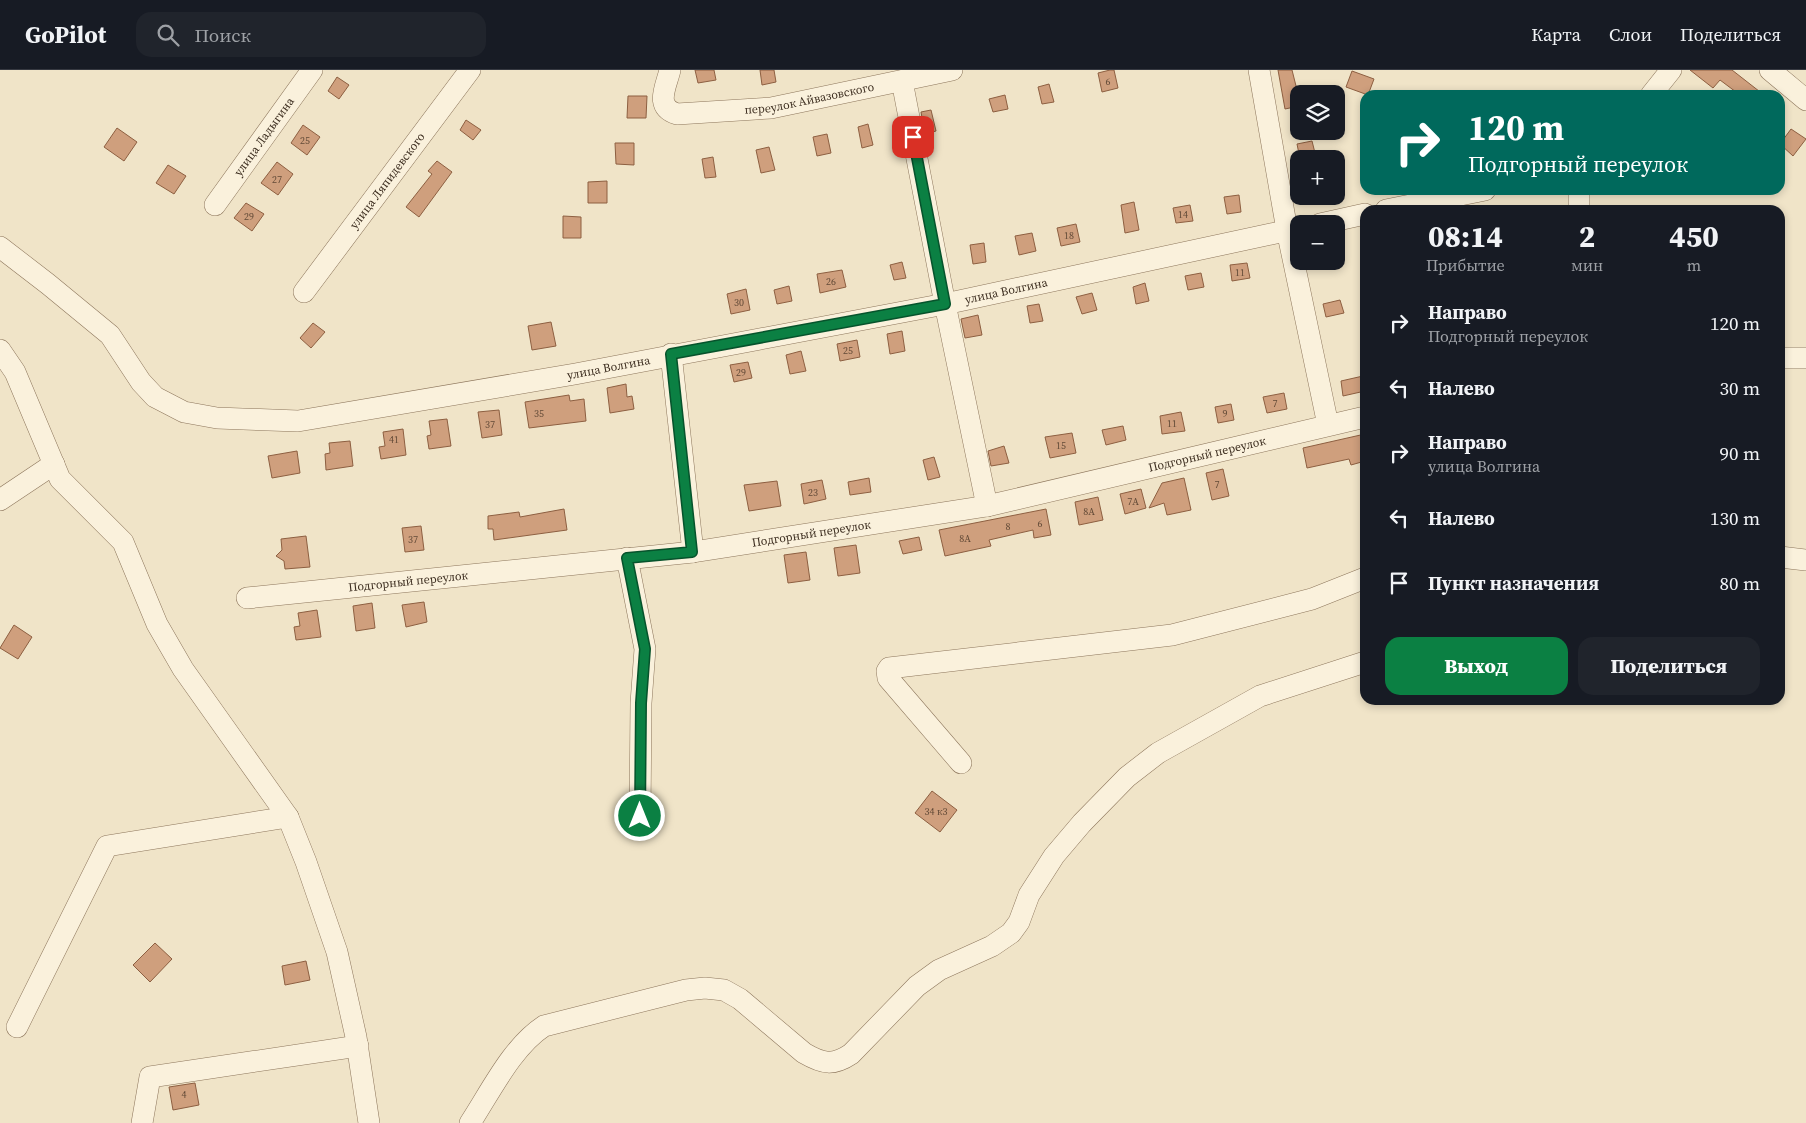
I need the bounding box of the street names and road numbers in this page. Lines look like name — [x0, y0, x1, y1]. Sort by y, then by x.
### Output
street label: переулок Айвазовского — [744, 79, 876, 118]
street label: улица Ладыгина — [230, 93, 298, 179]
street label: улица Ляпидевского — [346, 129, 429, 232]
street label: улица Волгина — [963, 274, 1050, 308]
street label: улица Волгина — [566, 352, 652, 383]
street label: Подгорный переулок — [1147, 433, 1268, 476]
street label: Подгорный переулок — [751, 516, 872, 551]
street label: Подгорный переулок — [348, 567, 469, 596]

